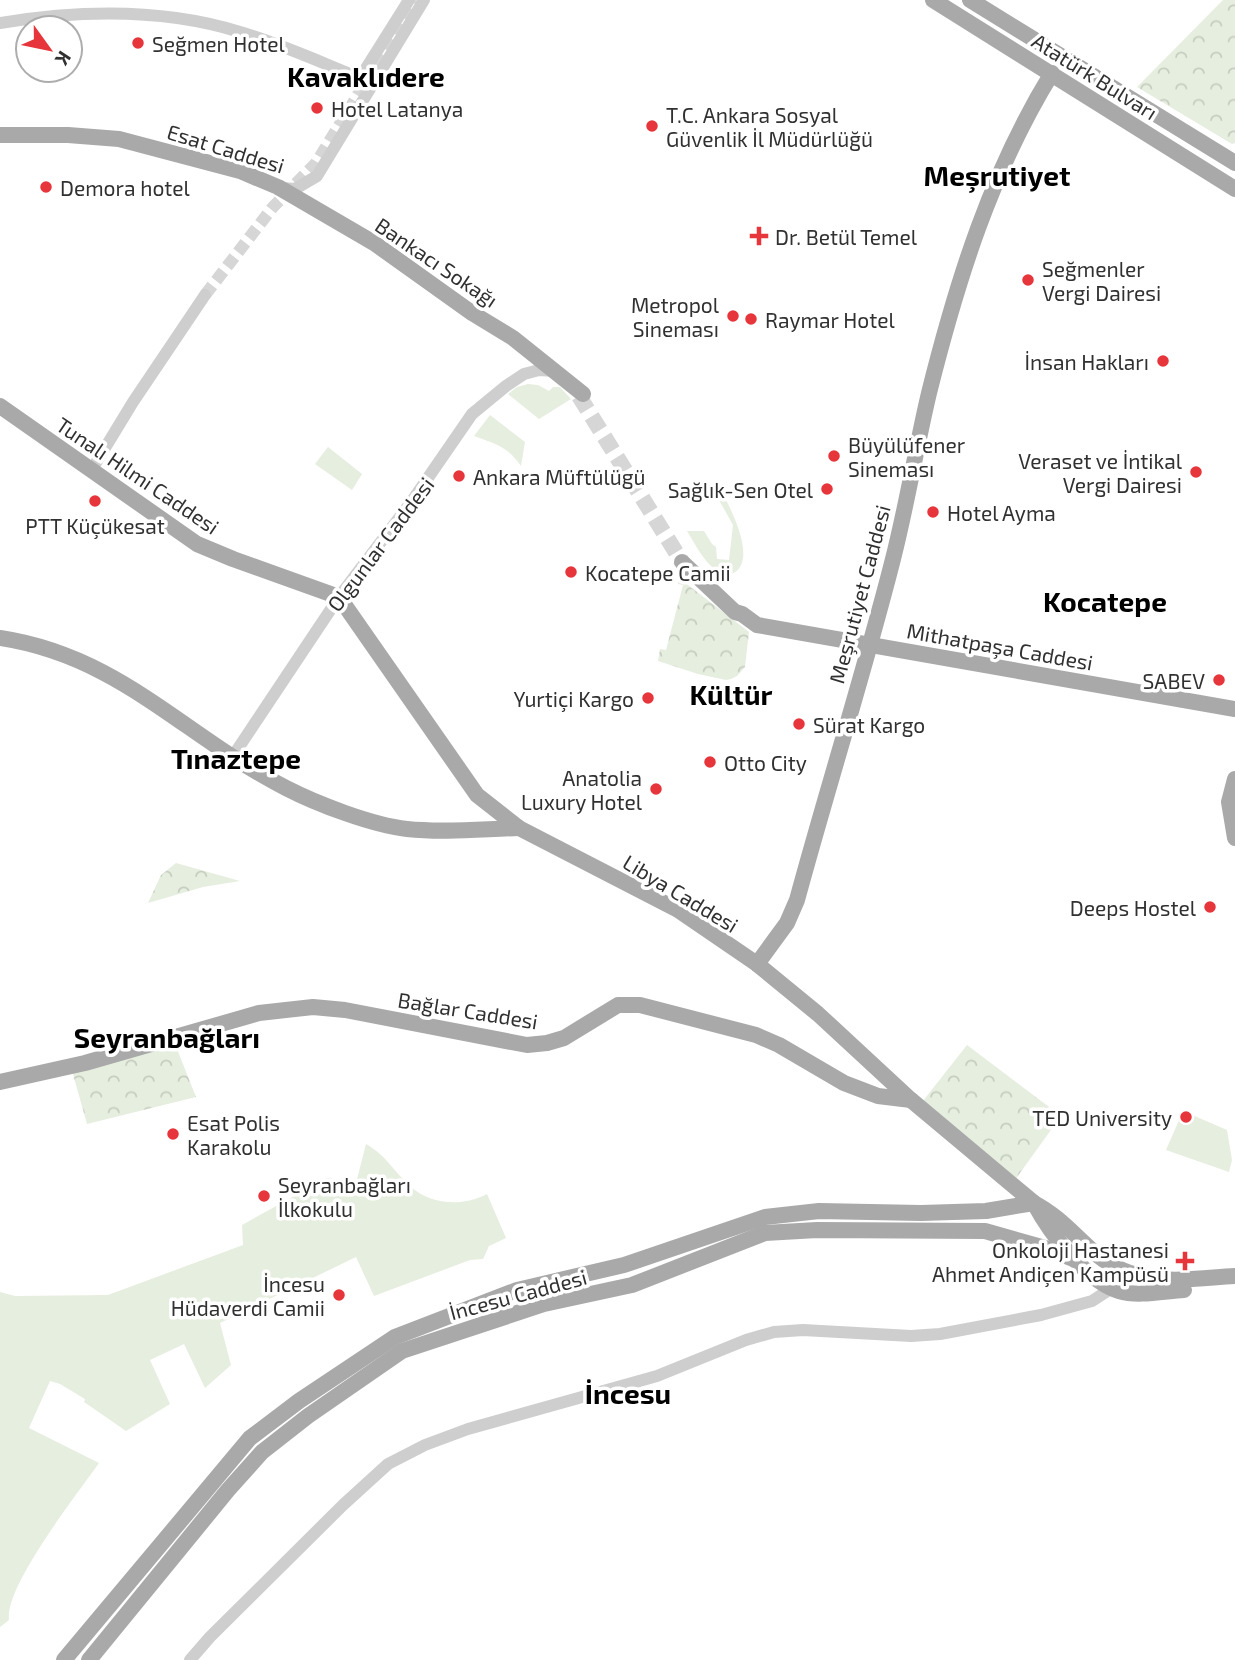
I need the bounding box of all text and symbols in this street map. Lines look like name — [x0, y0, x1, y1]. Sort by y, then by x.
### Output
north arrow — [14, 14, 84, 84]
street label: Atatürk Bulvarı — [1028, 28, 1162, 124]
place label: Seğmen Hotel — [152, 31, 286, 56]
marker: Seğmen Hotel — [130, 35, 146, 51]
text: K — [51, 47, 77, 70]
district label: Kavaklıdere — [287, 59, 445, 93]
place label: Hotel Latanya — [331, 96, 463, 121]
marker: Hotel Latanya — [309, 100, 325, 116]
place label: T.C. Ankara Sosyal Güvenlik İl Müdürlüğü — [666, 102, 873, 151]
street label: Esat Caddesi — [164, 118, 288, 178]
marker: T.C. Ankara Sosyal Güvenlik İl Müdürlüğü — [644, 118, 660, 134]
district label: Meşrutiyet — [924, 158, 1070, 193]
place label: Demora hotel — [60, 175, 191, 200]
marker: Demora hotel — [38, 179, 54, 195]
street label: Bankacı Sokağı — [371, 212, 503, 312]
place label: Dr. Betül Temel — [775, 224, 918, 249]
marker: Dr. Betül Temel — [749, 226, 769, 246]
place label: Seğmenler Vergi Dairesi — [1042, 256, 1161, 305]
marker: Seğmenler Vergi Dairesi — [1020, 272, 1036, 288]
place label: Metropol Sineması — [631, 292, 720, 341]
place label: Raymar Hotel — [765, 307, 895, 332]
marker: Metropol Sineması — [725, 308, 741, 324]
marker: Raymar Hotel — [743, 311, 759, 327]
place label: İnsan Hakları — [1025, 349, 1149, 374]
marker: İnsan Hakları — [1155, 353, 1171, 369]
street label: Tunalı Hilmi Caddesi — [52, 411, 224, 539]
place label: Büyülüfener Sineması — [848, 432, 966, 481]
marker: Büyülüfener Sineması — [826, 448, 842, 464]
place label: Veraset ve İntikal Vergi Dairesi — [1018, 448, 1183, 497]
place label: Ankara Müftülügü — [473, 464, 645, 489]
marker: Veraset ve İntikal Vergi Dairesi — [1188, 464, 1204, 480]
marker: Ankara Müftülügü — [451, 468, 467, 484]
street label: Olgunlar Caddesi — [321, 472, 439, 616]
place label: Sağlık-Sen Otel — [668, 477, 814, 502]
marker: Sağlık-Sen Otel — [819, 481, 835, 497]
marker: PTT Küçükesat — [87, 493, 103, 509]
place label: Hotel Ayma — [947, 500, 1056, 525]
street label: Meşrutiyet Caddesi — [823, 502, 897, 686]
marker: Hotel Ayma — [925, 504, 941, 520]
place label: PTT Küçükesat — [25, 513, 165, 540]
place label: Kocatepe Camii — [585, 560, 731, 585]
marker: Kocatepe Camii — [563, 564, 579, 580]
district label: Kocatepe — [1043, 584, 1167, 618]
street label: Mithatpaşa Caddesi — [905, 617, 1095, 677]
place label: SABEV — [1143, 668, 1205, 693]
marker: SABEV — [1211, 672, 1227, 688]
district label: Kültür — [689, 677, 773, 711]
place label: Yurtiçi Kargo — [514, 686, 634, 713]
marker: Yurtiçi Kargo — [640, 690, 656, 706]
place label: Sürat Kargo — [813, 712, 925, 737]
marker: Sürat Kargo — [791, 716, 807, 732]
district label: Tınaztepe — [171, 741, 301, 775]
place label: Otto City — [724, 750, 807, 775]
marker: Otto City — [702, 754, 718, 770]
place label: Anatolia Luxury Hotel — [521, 765, 643, 814]
marker: Anatolia Luxury Hotel — [648, 781, 664, 797]
street label: Libya Caddesi — [619, 849, 743, 937]
place label: Deeps Hostel — [1070, 895, 1197, 920]
marker: Deeps Hostel — [1202, 899, 1218, 915]
street label: Bağlar Caddesi — [396, 987, 540, 1033]
district label: Seyranbağları — [74, 1020, 260, 1054]
place label: TED University — [1032, 1105, 1172, 1130]
marker: TED University — [1178, 1109, 1194, 1125]
place label: Esat Polis Karakolu — [187, 1110, 280, 1159]
marker: Esat Polis Karakolu — [165, 1126, 181, 1142]
place label: Seyranbağları İlkokulu — [278, 1172, 411, 1221]
marker: Seyranbağları İlkokulu — [256, 1188, 272, 1204]
place label: Onkoloji Hastanesi Ahmet Andiçen Kampüsü — [932, 1237, 1169, 1288]
marker: Onkoloji Hastanesi Ahmet Andiçen Kampüsü — [1175, 1251, 1195, 1271]
street label: İncesu Caddesi — [447, 1264, 589, 1324]
place label: İncesu Hüdaverdi Camii — [171, 1271, 325, 1320]
marker: İncesu Hüdaverdi Camii — [331, 1287, 347, 1303]
district label: İncesu — [585, 1376, 671, 1410]

